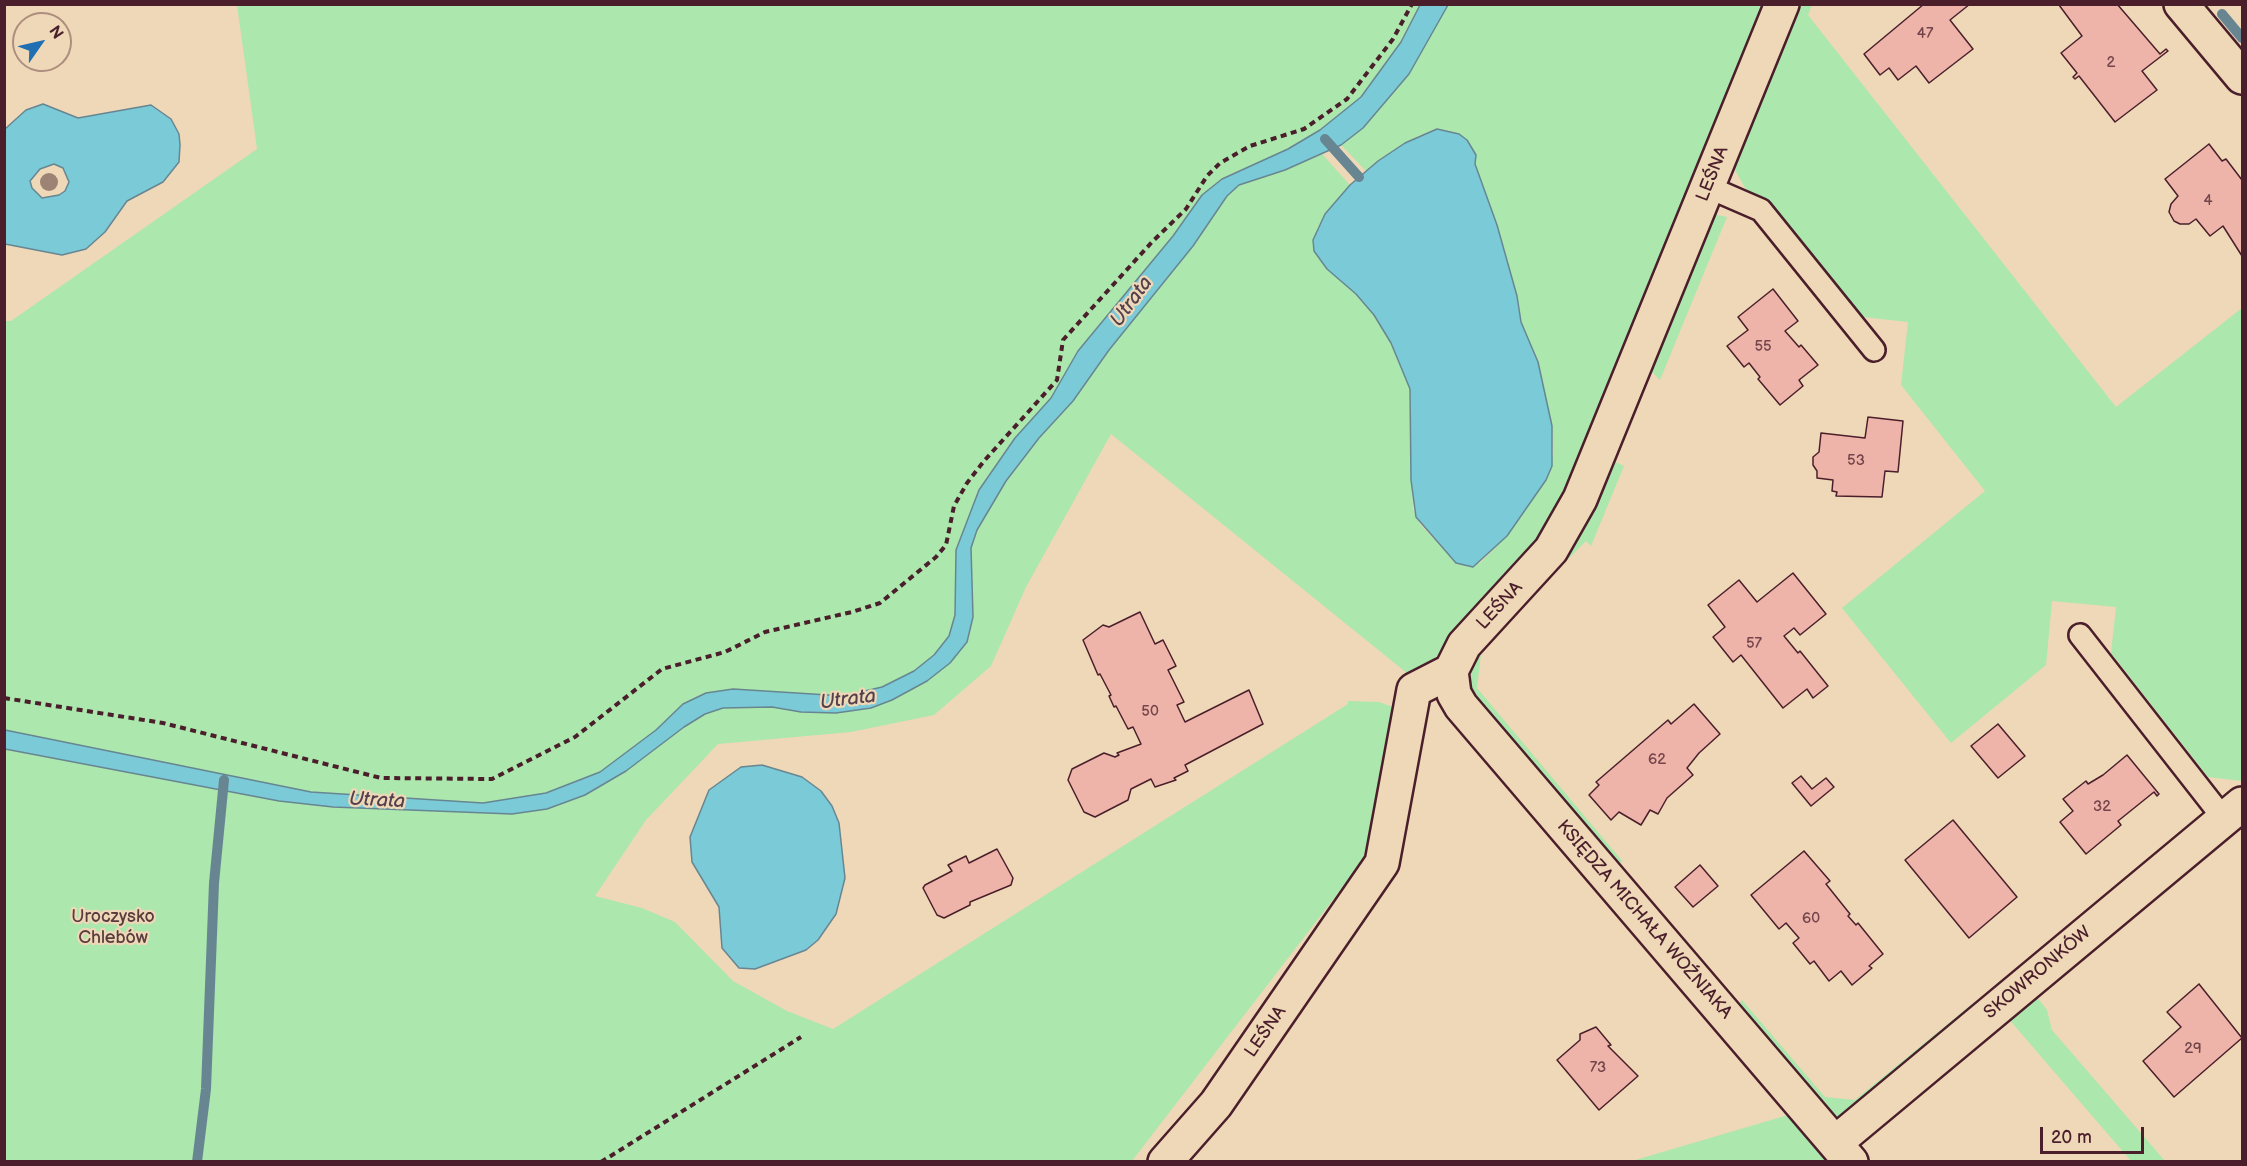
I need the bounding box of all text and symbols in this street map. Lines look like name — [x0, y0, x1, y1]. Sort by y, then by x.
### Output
north arrow — [12, 12, 72, 72]
text: N — [44, 22, 67, 43]
house number: 47 — [1917, 25, 1933, 43]
house number: 2 — [2107, 54, 2115, 72]
street label: LEŚNA — [1692, 143, 1734, 205]
house number: 4 — [2203, 192, 2213, 210]
water label: Utrata — [1106, 272, 1158, 332]
house number: 55 — [1754, 338, 1772, 356]
house number: 53 — [1847, 452, 1865, 470]
street label: LEŚNA — [1472, 578, 1528, 634]
house number: 57 — [1746, 635, 1762, 653]
water label: Utrata — [819, 685, 877, 715]
house number: 50 — [1141, 703, 1159, 721]
house number: 62 — [1648, 751, 1666, 769]
water label: Utrata — [348, 788, 406, 814]
house number: 32 — [2093, 798, 2111, 816]
street label: KSIĘDZA MICHAŁA WOŹNIAKA — [1552, 816, 1736, 1024]
park label: Uroczysko Chlebów — [71, 906, 155, 948]
house number: 60 — [1802, 910, 1820, 928]
street label: SKOWRONKÓW — [1980, 922, 2096, 1024]
street label: LEŚNA — [1241, 1002, 1291, 1062]
house number: 29 — [2184, 1040, 2202, 1058]
house number: 73 — [1590, 1059, 1606, 1077]
scale bar — [2043, 1115, 2146, 1153]
text: 20 m — [2051, 1127, 2092, 1148]

